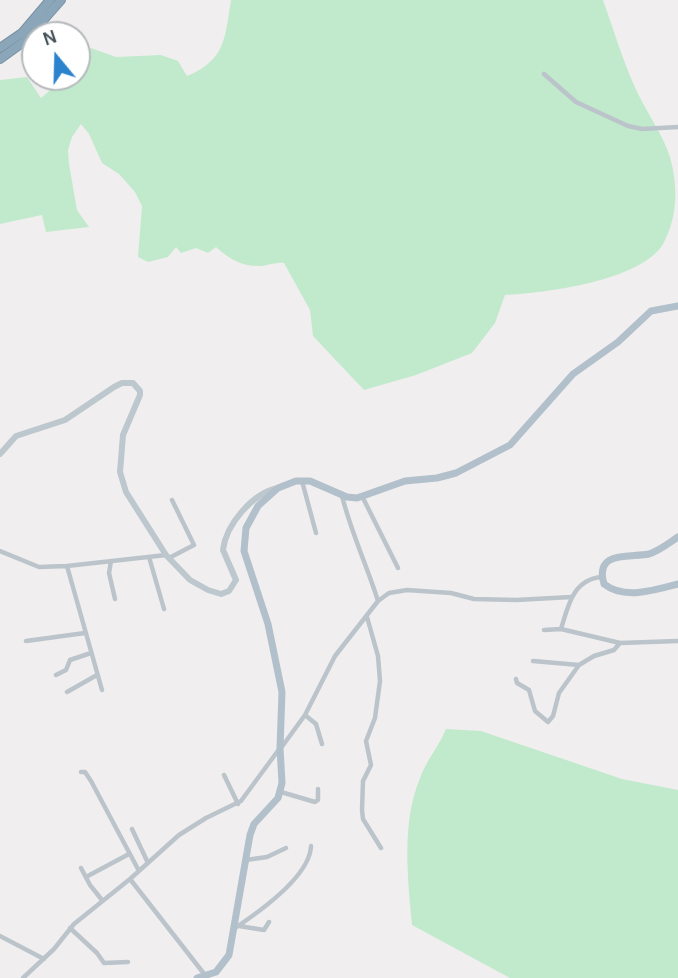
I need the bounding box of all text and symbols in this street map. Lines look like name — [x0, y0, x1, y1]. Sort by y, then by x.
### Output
north arrow — [21, 21, 91, 91]
text: N — [40, 25, 60, 51]

